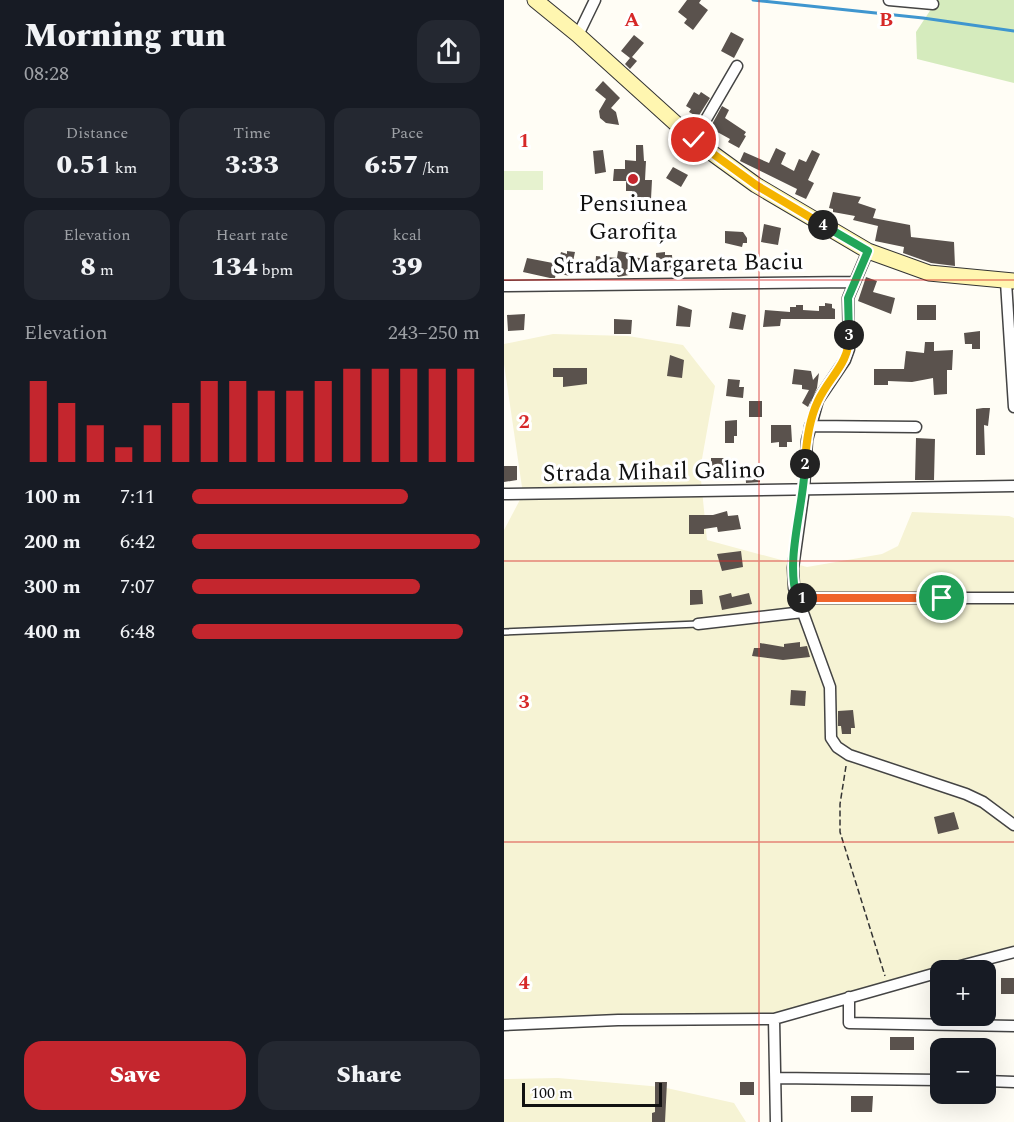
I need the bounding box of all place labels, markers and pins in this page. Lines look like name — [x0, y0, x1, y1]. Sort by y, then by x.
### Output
pin — [668, 114, 719, 165]
marker: Pensiunea Garofița — [626, 172, 640, 186]
place label: Pensiunea Garofița — [578, 186, 688, 250]
pin: 4 — [808, 210, 838, 240]
pin: 3 — [834, 320, 864, 350]
pin: 2 — [790, 449, 820, 479]
pin — [916, 572, 967, 623]
pin: 1 — [787, 583, 817, 613]

